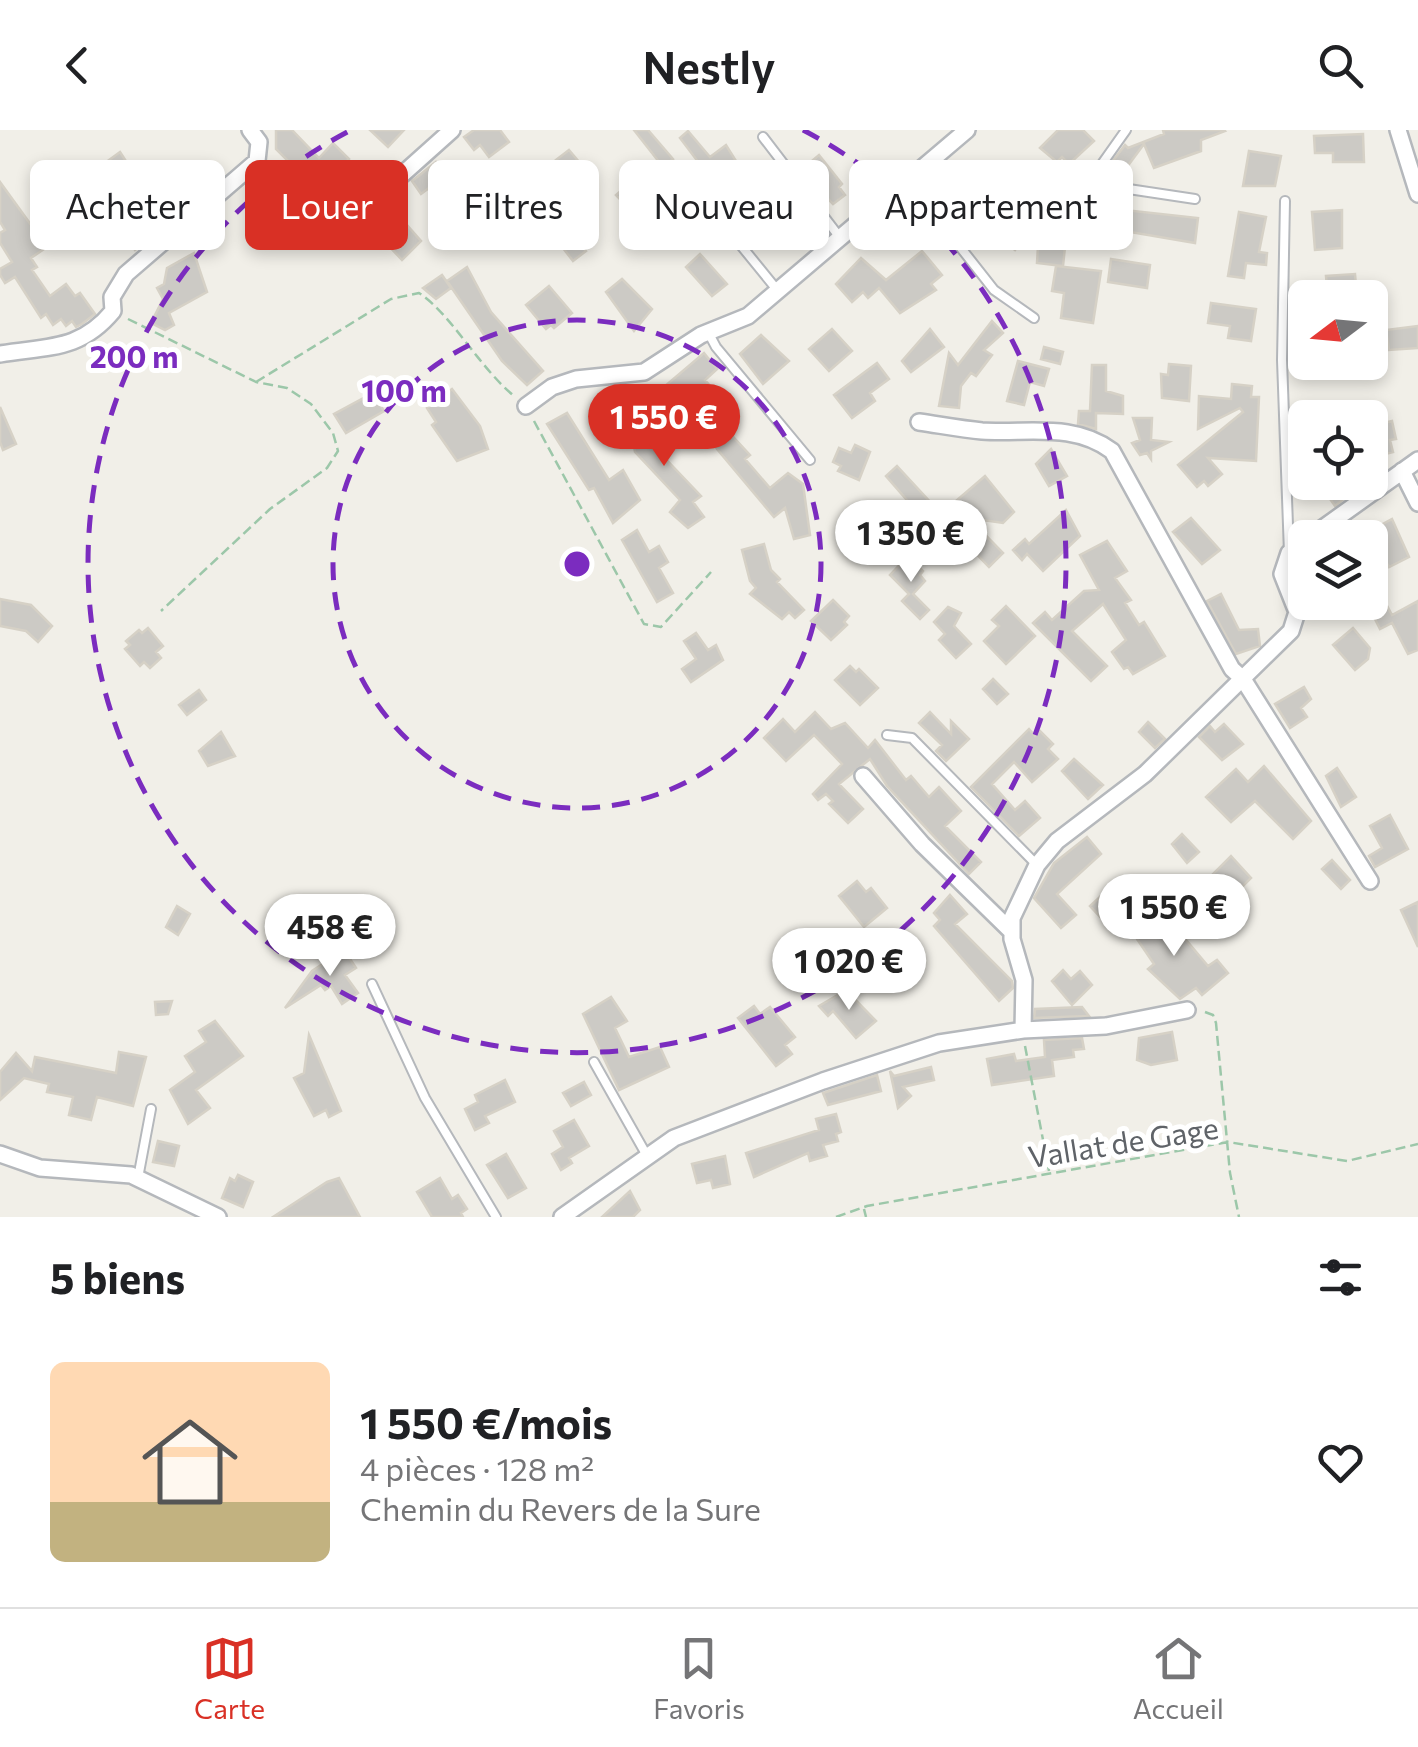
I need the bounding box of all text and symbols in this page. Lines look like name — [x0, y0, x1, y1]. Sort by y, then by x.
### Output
icon: back — [50, 38, 105, 93]
text: Nestly — [642, 38, 776, 93]
icon: search — [1313, 38, 1368, 93]
chip: Acheter — [30, 160, 225, 250]
chip: Louer — [245, 160, 408, 250]
chip: Filtres — [428, 160, 599, 250]
chip: Nouveau — [619, 160, 829, 250]
chip: Appartement — [849, 160, 1133, 250]
north arrow — [1288, 280, 1388, 380]
map controls — [1288, 280, 1388, 620]
text: 200 m — [90, 337, 178, 374]
text: 100 m — [361, 371, 447, 408]
pin: 1 550 € — [572, 384, 756, 469]
text: 1 550 € — [610, 396, 718, 436]
button: locate — [1288, 400, 1388, 500]
pin: 1 350 € — [819, 500, 1003, 585]
text: 1 350 € — [857, 512, 965, 552]
button: layers — [1288, 520, 1388, 620]
centre of rings — [559, 546, 595, 582]
pin: 1 550 € — [1082, 874, 1266, 959]
text: 1 550 € — [1120, 886, 1228, 926]
pin: 458 € — [260, 894, 400, 979]
text: 458 € — [287, 906, 373, 946]
pin: 1 020 € — [757, 928, 941, 1013]
text: 1 020 € — [794, 940, 904, 980]
street label: Vallat de Gage — [1025, 1108, 1221, 1174]
icon: filters — [1313, 1250, 1368, 1305]
text: 5 biens — [50, 1251, 185, 1303]
text: 1 550 €/mois — [360, 1396, 612, 1448]
icon: home — [130, 1402, 250, 1522]
icon: heart — [1313, 1435, 1368, 1490]
text: 4 pièces · 128 m² — [360, 1448, 594, 1488]
text: Chemin du Revers de la Sure — [360, 1488, 761, 1528]
tab: Carte — [194, 1631, 265, 1725]
tab: Favoris — [653, 1631, 745, 1725]
tab: Accueil — [1133, 1631, 1224, 1725]

